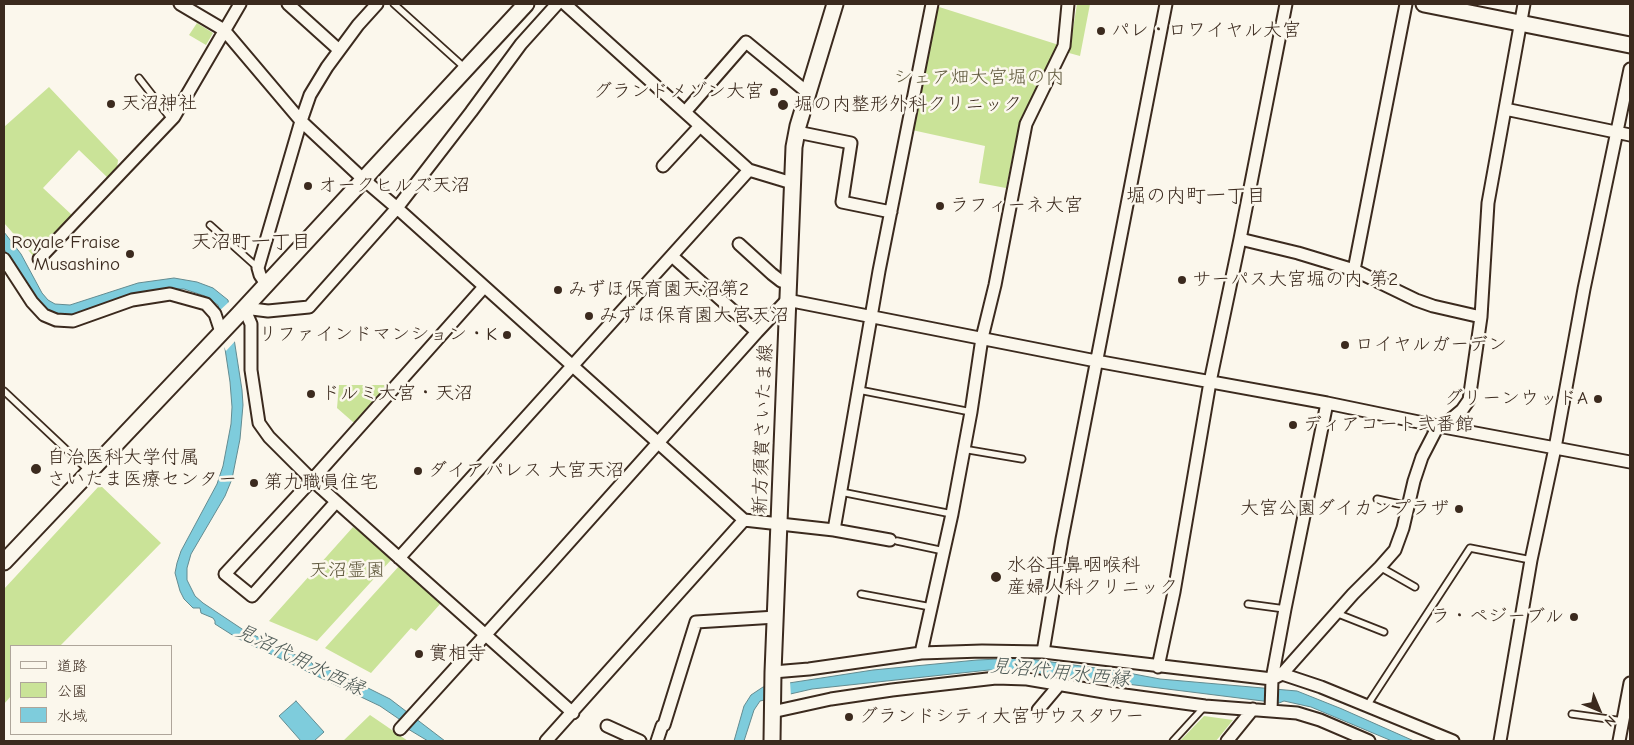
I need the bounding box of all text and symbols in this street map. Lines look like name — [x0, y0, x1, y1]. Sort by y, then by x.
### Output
place label: パレ・ロワイヤル大宮 — [1111, 20, 1301, 42]
marker: パレ・ロワイヤル大宮 — [1095, 25, 1107, 37]
park label: シェア畑大宮堀の内 — [894, 67, 1064, 89]
place label: グランドメゾン大宮 — [593, 81, 764, 103]
marker: グランドメゾン大宮 — [768, 86, 780, 98]
place label: 天沼神社 — [121, 93, 197, 115]
place label: 堀の内整形外科クリニック — [794, 94, 1022, 116]
marker: 天沼神社 — [105, 98, 117, 110]
marker: 堀の内整形外科クリニック — [776, 98, 790, 112]
place label: オークヒルズ天沼 — [318, 175, 470, 197]
marker: オークヒルズ天沼 — [302, 180, 314, 192]
district label: 堀の内町一丁目 — [1126, 184, 1266, 208]
place label: ラフィーネ大宮 — [950, 195, 1083, 217]
marker: ラフィーネ大宮 — [934, 200, 946, 212]
district label: 天沼町一丁目 — [191, 230, 311, 254]
place label: Royale Fraise Musashino — [11, 232, 120, 276]
marker: Royale Fraise Musashino — [124, 248, 136, 260]
place label: サーパス大宮堀の内 第2 — [1192, 269, 1398, 291]
marker: サーパス大宮堀の内 第2 — [1176, 274, 1188, 286]
place label: みずほ保育園天沼第2 — [568, 279, 749, 301]
marker: みずほ保育園天沼第2 — [552, 284, 564, 296]
place label: みずほ保育園大宮天沼 — [599, 305, 789, 327]
marker: みずほ保育園大宮天沼 — [583, 310, 595, 322]
place label: リファインドマンション・K — [258, 324, 497, 346]
marker: リファインドマンション・K — [501, 329, 513, 341]
place label: ロイヤルガーデン — [1355, 334, 1507, 356]
marker: ロイヤルガーデン — [1339, 339, 1351, 351]
street label: 新方須賀さいたま線 — [749, 343, 777, 515]
place label: ドルミ大宮・天沼 — [321, 383, 473, 405]
marker: ドルミ大宮・天沼 — [305, 388, 317, 400]
place label: グリーンウッドA — [1444, 388, 1588, 410]
marker: グリーンウッドA — [1592, 393, 1604, 405]
place label: ディアコート弐番館 — [1303, 414, 1474, 436]
marker: ディアコート弐番館 — [1287, 419, 1299, 431]
place label: 自治医科大学付属 さいたま医療センター — [47, 447, 237, 491]
place label: ダイアパレス 大宮天沼 — [428, 460, 624, 482]
marker: 自治医科大学付属 さいたま医療センター — [29, 462, 43, 476]
marker: ダイアパレス 大宮天沼 — [412, 465, 424, 477]
place label: 第九職員住宅 — [264, 472, 378, 494]
marker: 第九職員住宅 — [248, 477, 260, 489]
place label: 大宮公園ダイカンプラザ — [1240, 498, 1449, 520]
marker: 大宮公園ダイカンプラザ — [1453, 503, 1465, 515]
place label: 水谷耳鼻咽喉科 産婦人科クリニック — [1007, 555, 1178, 599]
park label: 天沼霊園 — [309, 560, 385, 582]
marker: 水谷耳鼻咽喉科 産婦人科クリニック — [989, 570, 1003, 584]
place label: ラ・ペジーブル — [1431, 606, 1564, 628]
marker: ラ・ペジーブル — [1568, 611, 1580, 623]
water label: 見沼代用水西縁 — [232, 619, 368, 701]
place label: 實相寺 — [429, 643, 486, 665]
legend — [10, 645, 172, 735]
marker: 實相寺 — [413, 648, 425, 660]
water label: 見沼代用水西縁 — [989, 654, 1131, 692]
text: 道路 — [57, 657, 87, 675]
text: 公園 — [57, 682, 87, 700]
north arrow — [1574, 685, 1624, 735]
place label: グランドシティ大宮サウスタワー — [859, 706, 1144, 728]
text: 水域 — [57, 707, 87, 725]
marker: グランドシティ大宮サウスタワー — [843, 711, 855, 723]
text: N — [1601, 712, 1619, 730]

